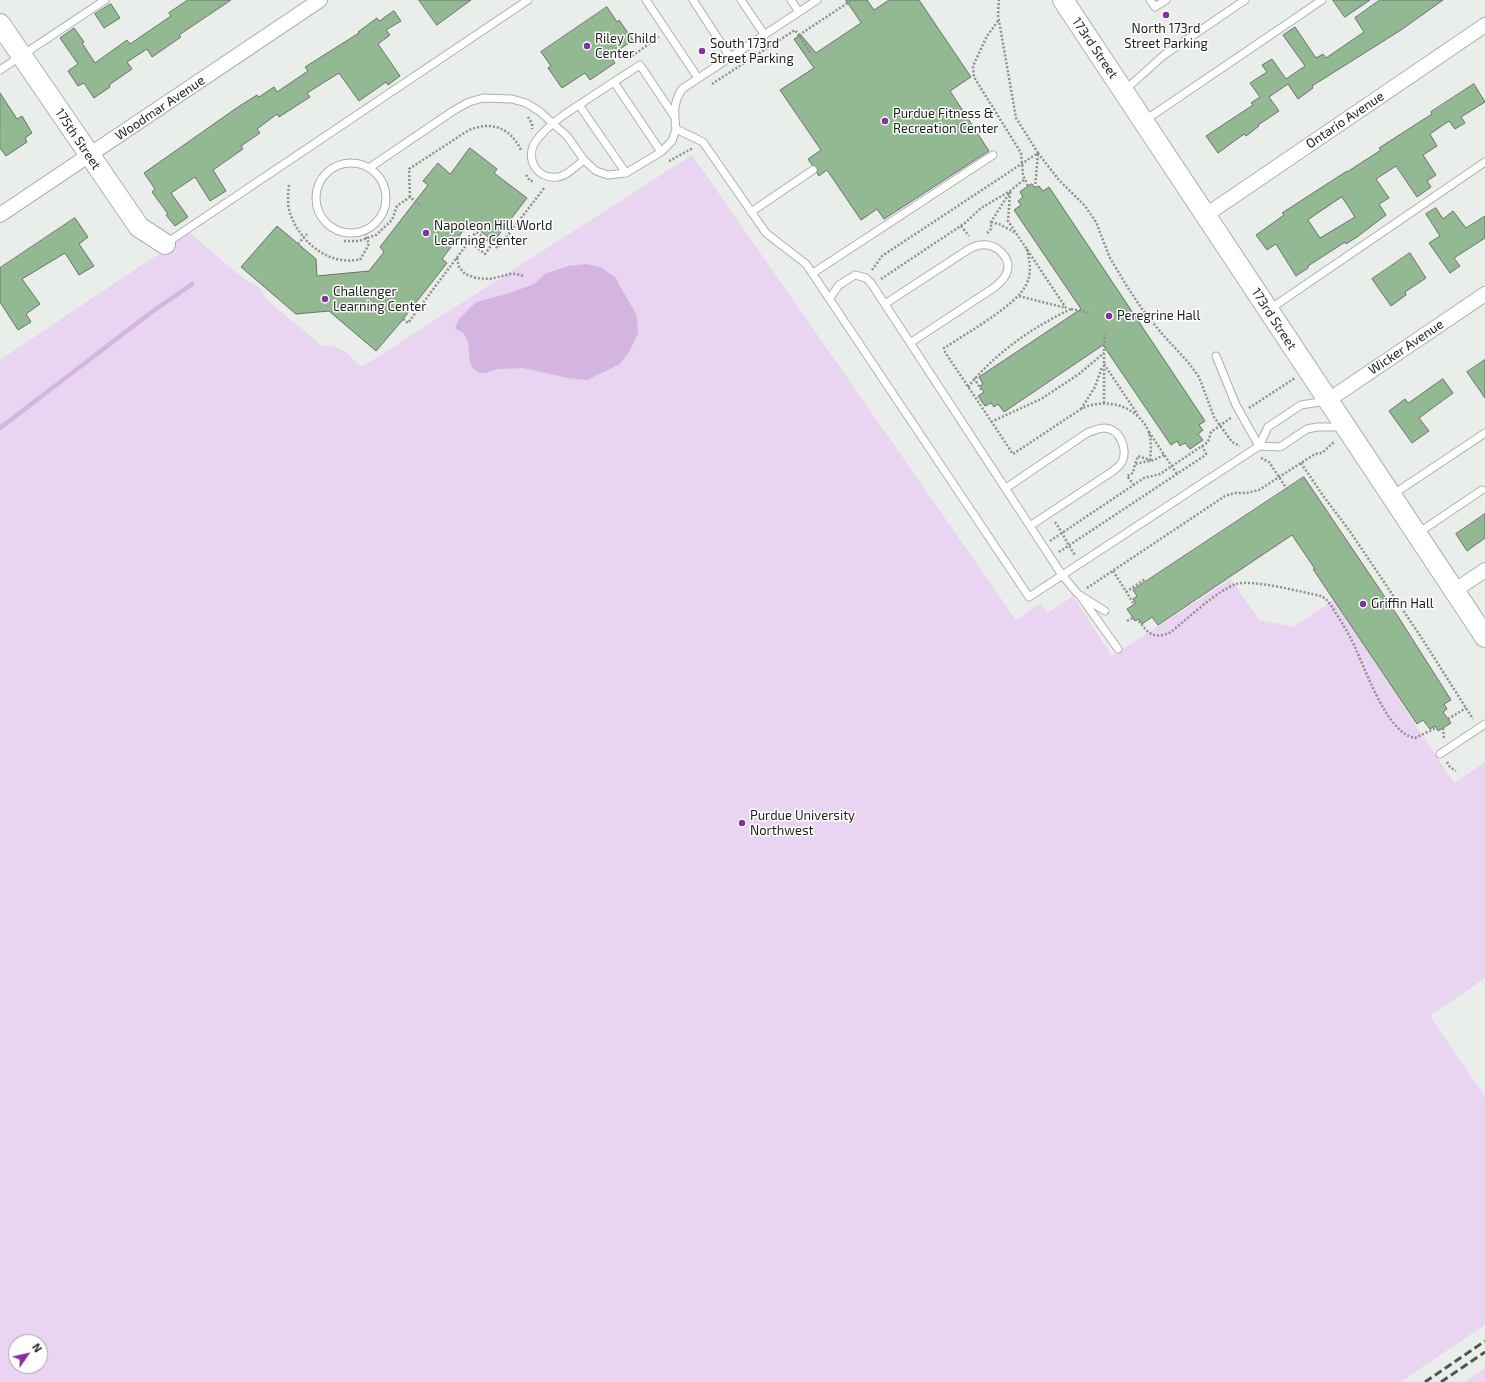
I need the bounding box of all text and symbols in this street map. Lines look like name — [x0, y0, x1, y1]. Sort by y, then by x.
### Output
marker: North 173rd Street Parking — [1161, 10, 1171, 20]
street label: 173rd Street — [1069, 14, 1121, 82]
place label: North 173rd Street Parking — [1124, 21, 1208, 52]
place label: Riley Child Center — [595, 31, 656, 62]
place label: South 173rd Street Parking — [710, 36, 794, 67]
marker: Riley Child Center — [582, 41, 592, 51]
marker: South 173rd Street Parking — [697, 46, 707, 56]
street label: Woodmar Avenue — [112, 72, 208, 144]
street label: Ontario Avenue — [1303, 88, 1387, 152]
street label: 175th Street — [52, 105, 104, 173]
place label: Purdue Fitness & Recreation Center — [893, 106, 999, 137]
marker: Purdue Fitness & Recreation Center — [880, 116, 890, 126]
place label: Napoleon Hill World Learning Center — [434, 218, 552, 249]
marker: Napoleon Hill World Learning Center — [421, 228, 431, 238]
place label: Challenger Learning Center — [333, 284, 427, 315]
street label: 173rd Street — [1248, 285, 1300, 353]
marker: Challenger Learning Center — [320, 294, 330, 304]
place label: Peregrine Hall — [1117, 308, 1200, 324]
marker: Peregrine Hall — [1104, 311, 1114, 321]
street label: Wicker Avenue — [1366, 316, 1446, 378]
place label: Griffin Hall — [1371, 596, 1434, 612]
marker: Griffin Hall — [1358, 599, 1368, 609]
place label: Purdue University Northwest — [750, 808, 855, 839]
marker: Purdue University Northwest — [737, 818, 747, 828]
north arrow — [8, 1334, 48, 1374]
text: N — [30, 1341, 45, 1354]

